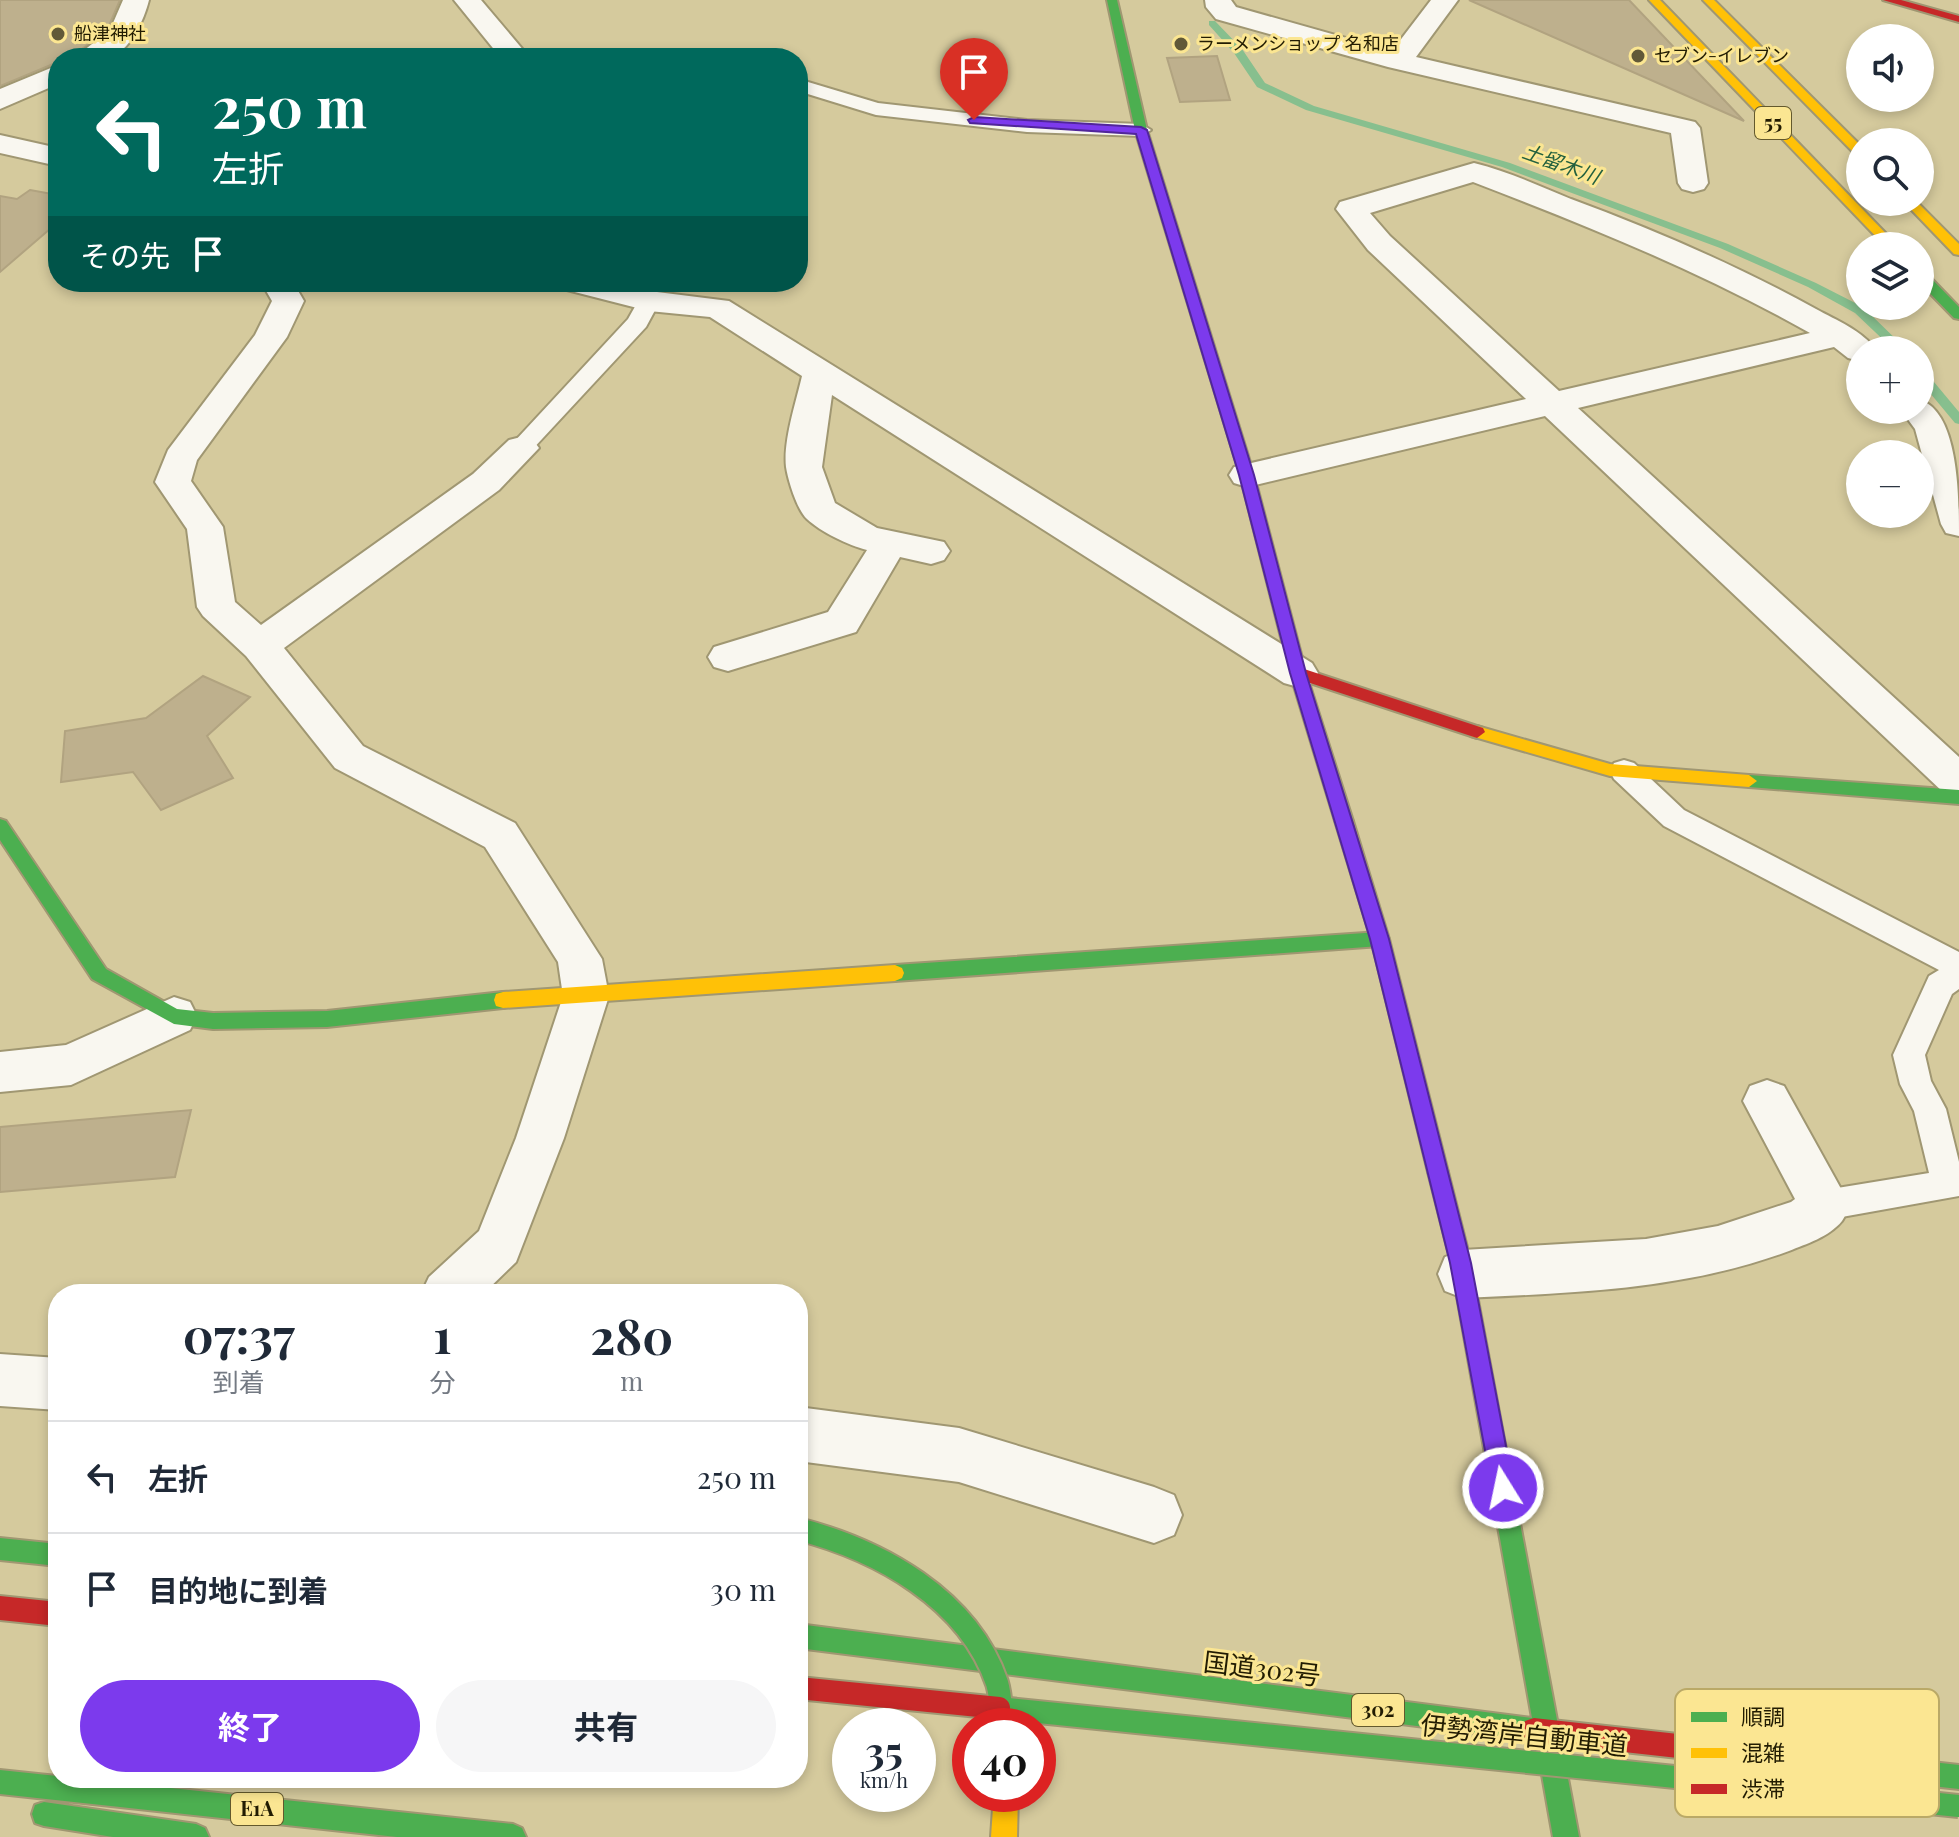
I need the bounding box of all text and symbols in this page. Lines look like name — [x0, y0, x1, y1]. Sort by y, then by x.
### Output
place label: 船津神社 — [74, 21, 146, 45]
map controls — [1846, 24, 1934, 528]
button: sound — [1846, 24, 1934, 112]
marker: 船津神社 — [49, 25, 67, 43]
place label: ラーメンショップ 名和店 — [1197, 31, 1399, 55]
marker: ラーメンショップ 名和店 — [1172, 35, 1190, 53]
pin — [940, 38, 1008, 120]
place label: セブン-イレブン — [1654, 43, 1789, 67]
marker: セブン-イレブン — [1629, 47, 1647, 65]
icon: arrive — [952, 50, 996, 94]
text: 250 m — [212, 68, 367, 143]
icon: left — [80, 80, 184, 184]
road number: 55 — [1755, 107, 1791, 139]
button: search — [1846, 128, 1934, 216]
water label: 土留木川 — [1519, 136, 1606, 190]
text: 左折 — [212, 143, 284, 191]
icon: arrive — [186, 232, 230, 276]
button: layers — [1846, 232, 1934, 320]
text: その先 — [80, 235, 170, 275]
button: + — [1846, 336, 1934, 424]
button: − — [1846, 440, 1934, 528]
text: 07:37 — [183, 1302, 295, 1366]
text: 1 — [433, 1302, 452, 1366]
text: 280 — [590, 1303, 673, 1367]
text: m — [620, 1363, 643, 1398]
text: 到着 — [213, 1364, 265, 1399]
text: 分 — [429, 1364, 456, 1399]
position arrow — [1461, 1446, 1545, 1530]
icon: left — [80, 1455, 124, 1499]
text: 250 m — [697, 1457, 776, 1497]
text: 左折 — [148, 1458, 208, 1498]
icon: arrive — [80, 1567, 124, 1611]
text: 30 m — [710, 1569, 776, 1609]
text: 目的地に到着 — [148, 1570, 328, 1610]
street label: 国道302号 — [1202, 1643, 1323, 1692]
button: 終了 — [80, 1680, 420, 1772]
button: 共有 — [436, 1680, 776, 1772]
legend — [1675, 1689, 1939, 1817]
road number: 302 — [1352, 1694, 1404, 1726]
text: 順調 — [1741, 1701, 1785, 1731]
street label: 伊勢湾岸自動車道 — [1419, 1706, 1629, 1763]
speed limit sign: 40 — [952, 1708, 1056, 1812]
text: 35 — [865, 1723, 903, 1776]
text: 混雑 — [1741, 1737, 1785, 1767]
text: km/h — [860, 1766, 908, 1793]
text: 渋滞 — [1741, 1773, 1785, 1803]
road number: E1A — [231, 1793, 283, 1825]

